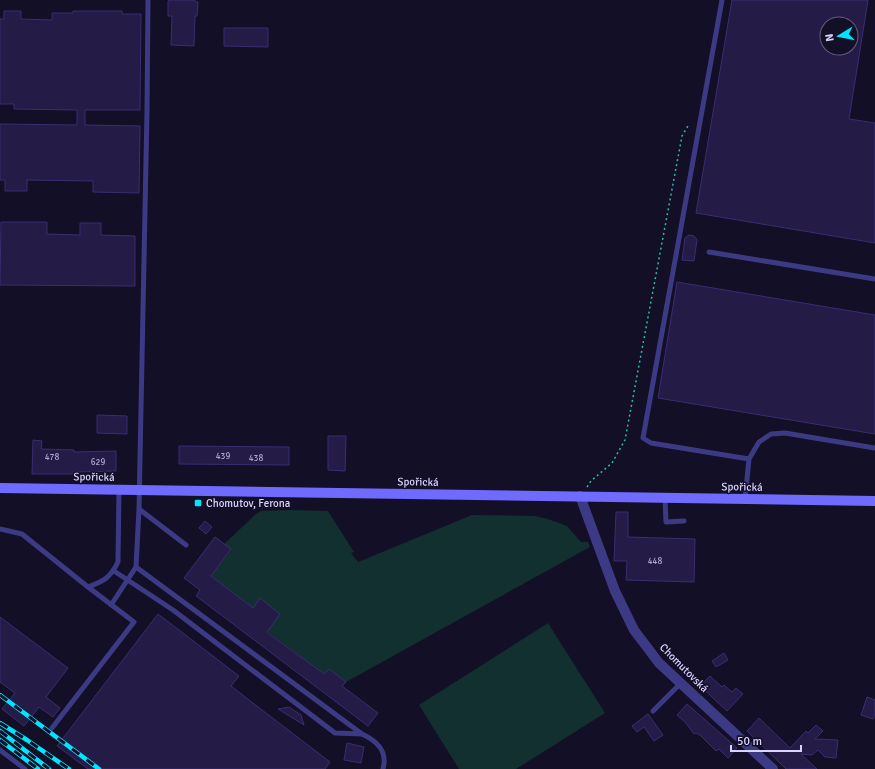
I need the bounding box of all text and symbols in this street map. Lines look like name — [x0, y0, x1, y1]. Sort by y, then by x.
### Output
north arrow — [819, 16, 859, 56]
text: N — [823, 33, 837, 43]
house number: 439 — [216, 451, 230, 462]
house number: 478 — [45, 452, 59, 463]
house number: 438 — [249, 453, 263, 464]
house number: 629 — [91, 457, 105, 468]
street label: Spořická — [73, 470, 115, 484]
street label: Spořická — [397, 475, 439, 489]
street label: Spořická — [721, 480, 763, 494]
place label: Chomutov, Ferona — [206, 497, 291, 510]
marker: Chomutov, Ferona — [193, 498, 203, 508]
house number: 448 — [648, 556, 662, 567]
street label: Chomutovská — [657, 641, 711, 695]
scale bar — [731, 727, 801, 753]
text: 50 m — [737, 734, 762, 749]

